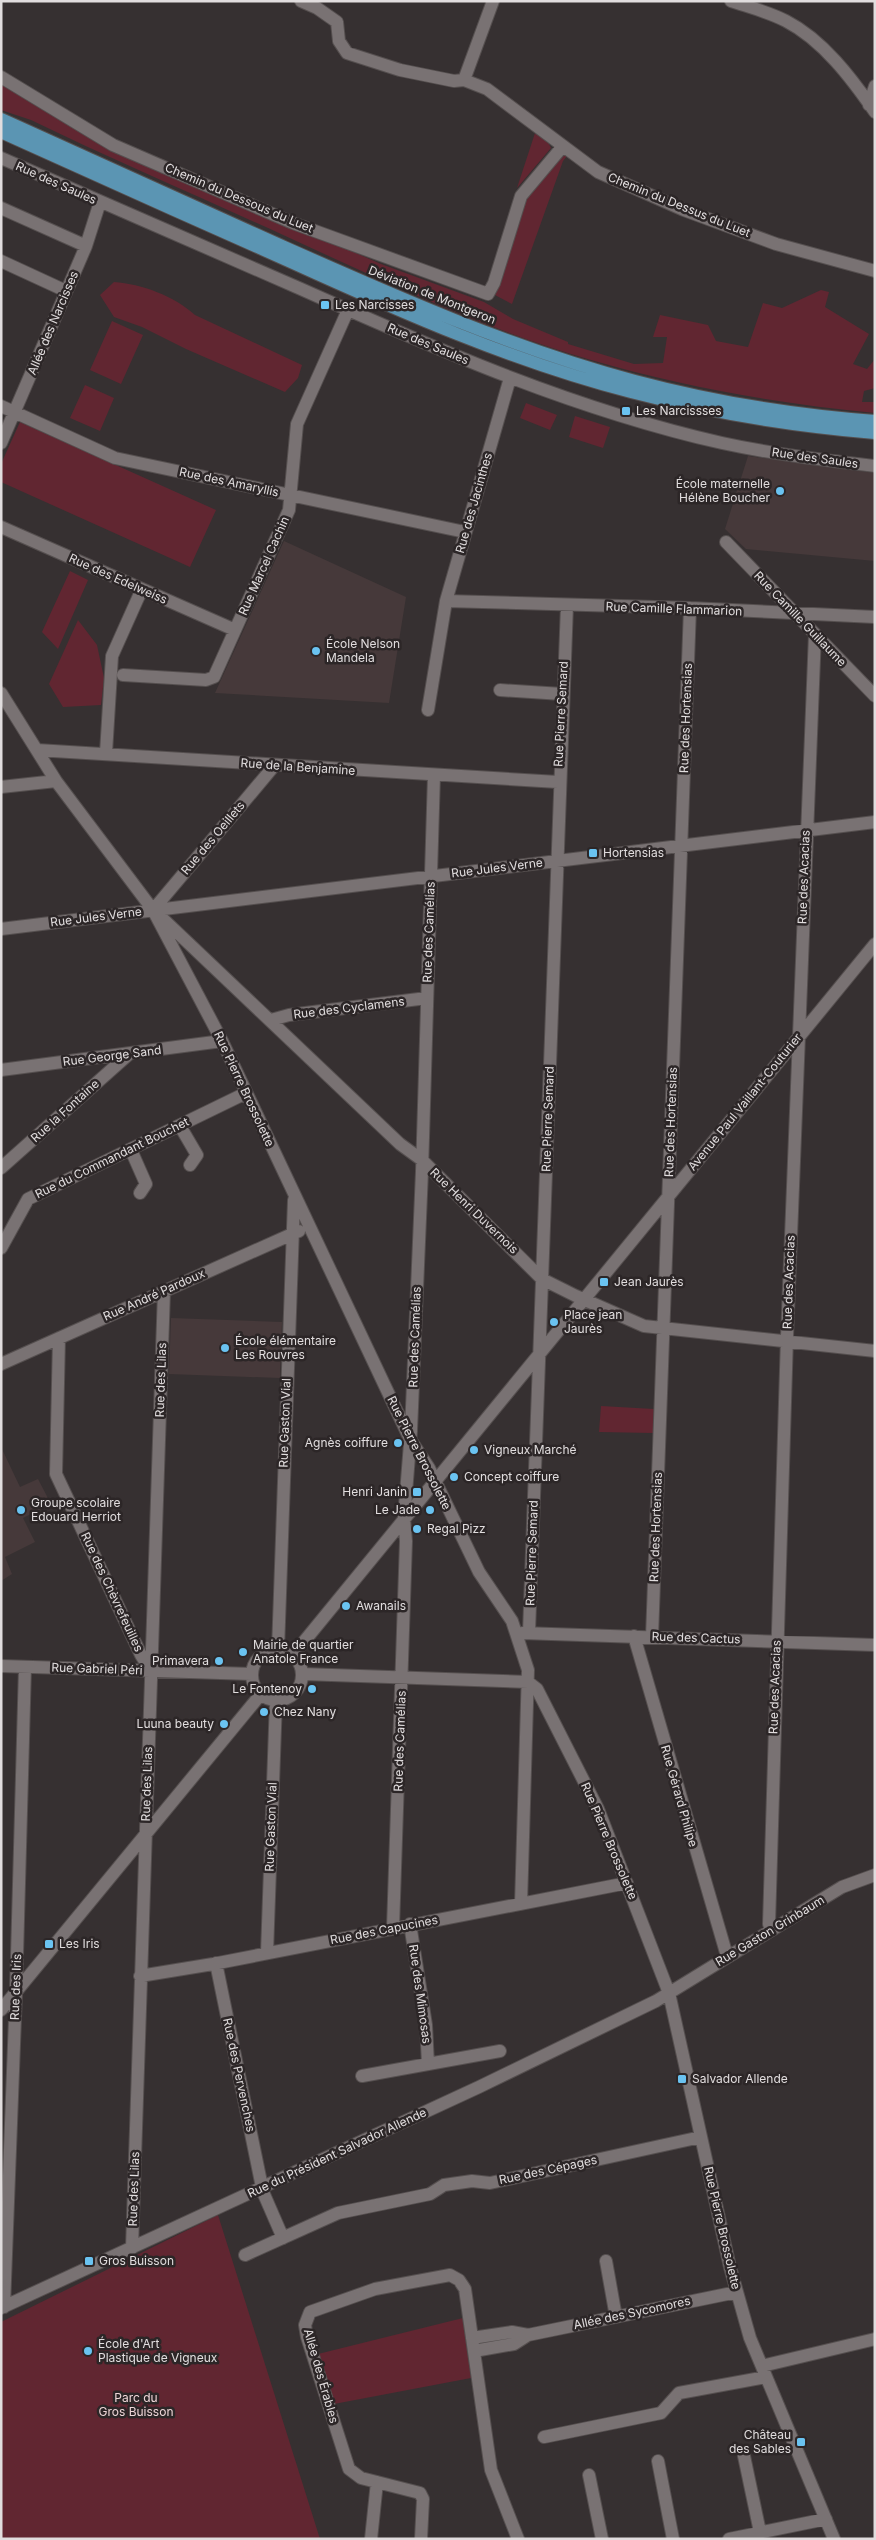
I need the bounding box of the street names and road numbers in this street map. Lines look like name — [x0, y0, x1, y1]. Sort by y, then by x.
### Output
street label: Rue des Saules — [13, 158, 99, 207]
street label: Chemin du Dessous du Luet — [163, 159, 316, 236]
street label: Chemin du Dessus du Luet — [606, 169, 753, 240]
street label: Déviation de Montgeron — [366, 262, 498, 327]
street label: Allée des Narcisses — [24, 269, 81, 377]
street label: Rue des Saules — [385, 320, 471, 367]
street label: Rue des Saules — [771, 444, 859, 471]
street label: Rue des Jacinthes — [452, 451, 495, 555]
street label: Rue des Amaryllis — [178, 464, 280, 499]
street label: Rue Marcel Cachin — [235, 514, 292, 618]
street label: Rue des Edelweiss — [67, 550, 170, 607]
street label: Rue Camille Guillaume — [751, 568, 850, 669]
street label: Rue Camille Flammarion — [605, 599, 743, 618]
street label: Rue Pierre Semard — [550, 661, 571, 767]
street label: Rue des Hortensias — [676, 663, 695, 773]
street label: Rue de la Benjamine — [240, 755, 356, 778]
street label: Rue des Oeillets — [178, 798, 248, 877]
street label: Rue des Acacias — [794, 830, 813, 924]
street label: Rue Jules Verne — [450, 854, 544, 881]
street label: Rue des Camélias — [419, 881, 438, 983]
street label: Rue Jules Verne — [49, 903, 143, 930]
street label: Rue des Cyclamens — [292, 993, 405, 1022]
street label: Rue Pierre Brossolette — [211, 1029, 278, 1149]
street label: Avenue Paul Vaillant-Couturier — [684, 1029, 805, 1174]
street label: Rue George Sand — [62, 1042, 162, 1069]
street label: Rue Pierre Semard — [538, 1066, 557, 1172]
street label: Rue des Hortensias — [661, 1067, 680, 1177]
street label: Rue la Fontaine — [27, 1076, 102, 1145]
street label: Rue du Commandant Bouchet — [32, 1114, 191, 1201]
street label: Rue Henri Duvernois — [427, 1165, 522, 1257]
street label: Rue des Acacias — [779, 1235, 798, 1329]
street label: Rue André Pardoux — [101, 1265, 207, 1324]
street label: Rue des Camélias — [405, 1286, 424, 1388]
street label: Rue des Lilas — [152, 1342, 169, 1418]
street label: Rue Gaston Vial — [275, 1378, 294, 1468]
street label: Rue Pierre Brossolette — [384, 1393, 455, 1512]
street label: Rue des Hortensias — [646, 1472, 665, 1582]
street label: Rue Pierre Semard — [522, 1500, 541, 1606]
street label: Rue des Chèvrefeuilles — [78, 1530, 147, 1654]
street label: Rue des Cactus — [651, 1628, 741, 1647]
street label: Rue des Acacias — [765, 1640, 784, 1734]
street label: Rue Gabriel Péri — [51, 1659, 143, 1678]
street label: Rue des Camélias — [390, 1690, 409, 1792]
street label: Rue Gérard Philipe — [658, 1743, 701, 1849]
street label: Rue des Lilas — [138, 1746, 155, 1822]
street label: Rue Pierre Brossolette — [578, 1780, 641, 1902]
street label: Rue Gaston Vial — [261, 1782, 280, 1872]
street label: Rue Gaston Grinbaum — [713, 1892, 827, 1969]
street label: Rue des Capucines — [329, 1912, 439, 1947]
street label: Rue des Mimosas — [406, 1943, 435, 2045]
street label: Rue des Iris — [7, 1954, 24, 2020]
street label: Rue des Pervenches — [220, 2016, 259, 2133]
street label: Rue du Président Salvador Allende — [245, 2104, 429, 2201]
street label: Rue des Lilas — [125, 2151, 142, 2227]
street label: Rue des Cépages — [497, 2152, 598, 2187]
street label: Rue Pierre Brossolette — [701, 2165, 744, 2291]
street label: Allée des Sycomores — [572, 2293, 692, 2332]
street label: Allée des Érables — [301, 2327, 342, 2425]

